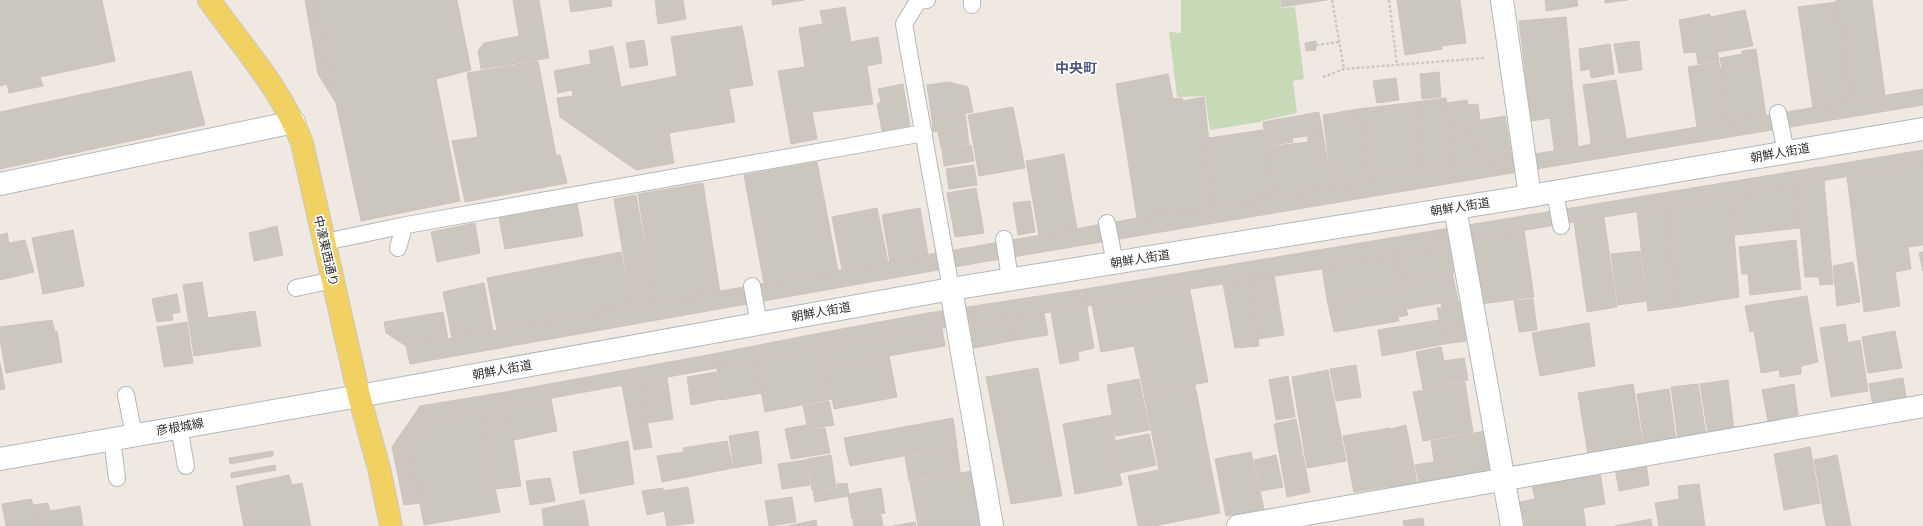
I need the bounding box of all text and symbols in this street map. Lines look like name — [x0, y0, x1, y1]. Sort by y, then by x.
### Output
district label: 中央町 — [1055, 60, 1097, 76]
street label: 朝鮮人街道 — [1749, 141, 1811, 165]
street label: 朝鮮人街道 — [1429, 195, 1491, 219]
street label: 中濠東西通り — [311, 214, 341, 288]
street label: 朝鮮人街道 — [1109, 247, 1171, 271]
street label: 朝鮮人街道 — [790, 300, 852, 324]
street label: 朝鮮人街道 — [471, 358, 533, 382]
street label: 彦根城線 — [155, 416, 205, 438]

